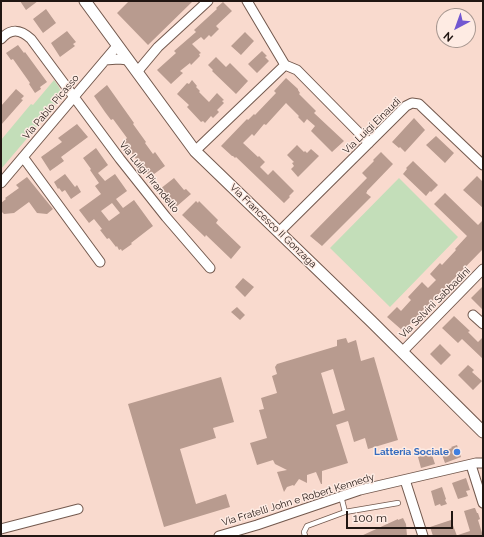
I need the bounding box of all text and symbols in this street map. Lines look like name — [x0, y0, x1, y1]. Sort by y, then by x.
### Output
north arrow — [436, 8, 476, 48]
text: N — [441, 29, 456, 44]
street label: Via Pablo Picasso — [20, 72, 82, 142]
street label: Via Luigi Einaudi — [341, 95, 403, 157]
street label: Via Luigi Pirandello — [117, 139, 181, 215]
street label: Via Francesco II Gonzaga — [227, 181, 319, 271]
street label: Via Selvini Sabbadini — [397, 265, 473, 341]
place label: Latteria Sociale — [374, 446, 449, 458]
marker: Latteria Sociale — [452, 447, 462, 457]
street label: Via Fratelli John e Robert Kennedy — [220, 471, 376, 529]
scale bar — [348, 503, 455, 529]
text: 100 m — [353, 511, 387, 525]

